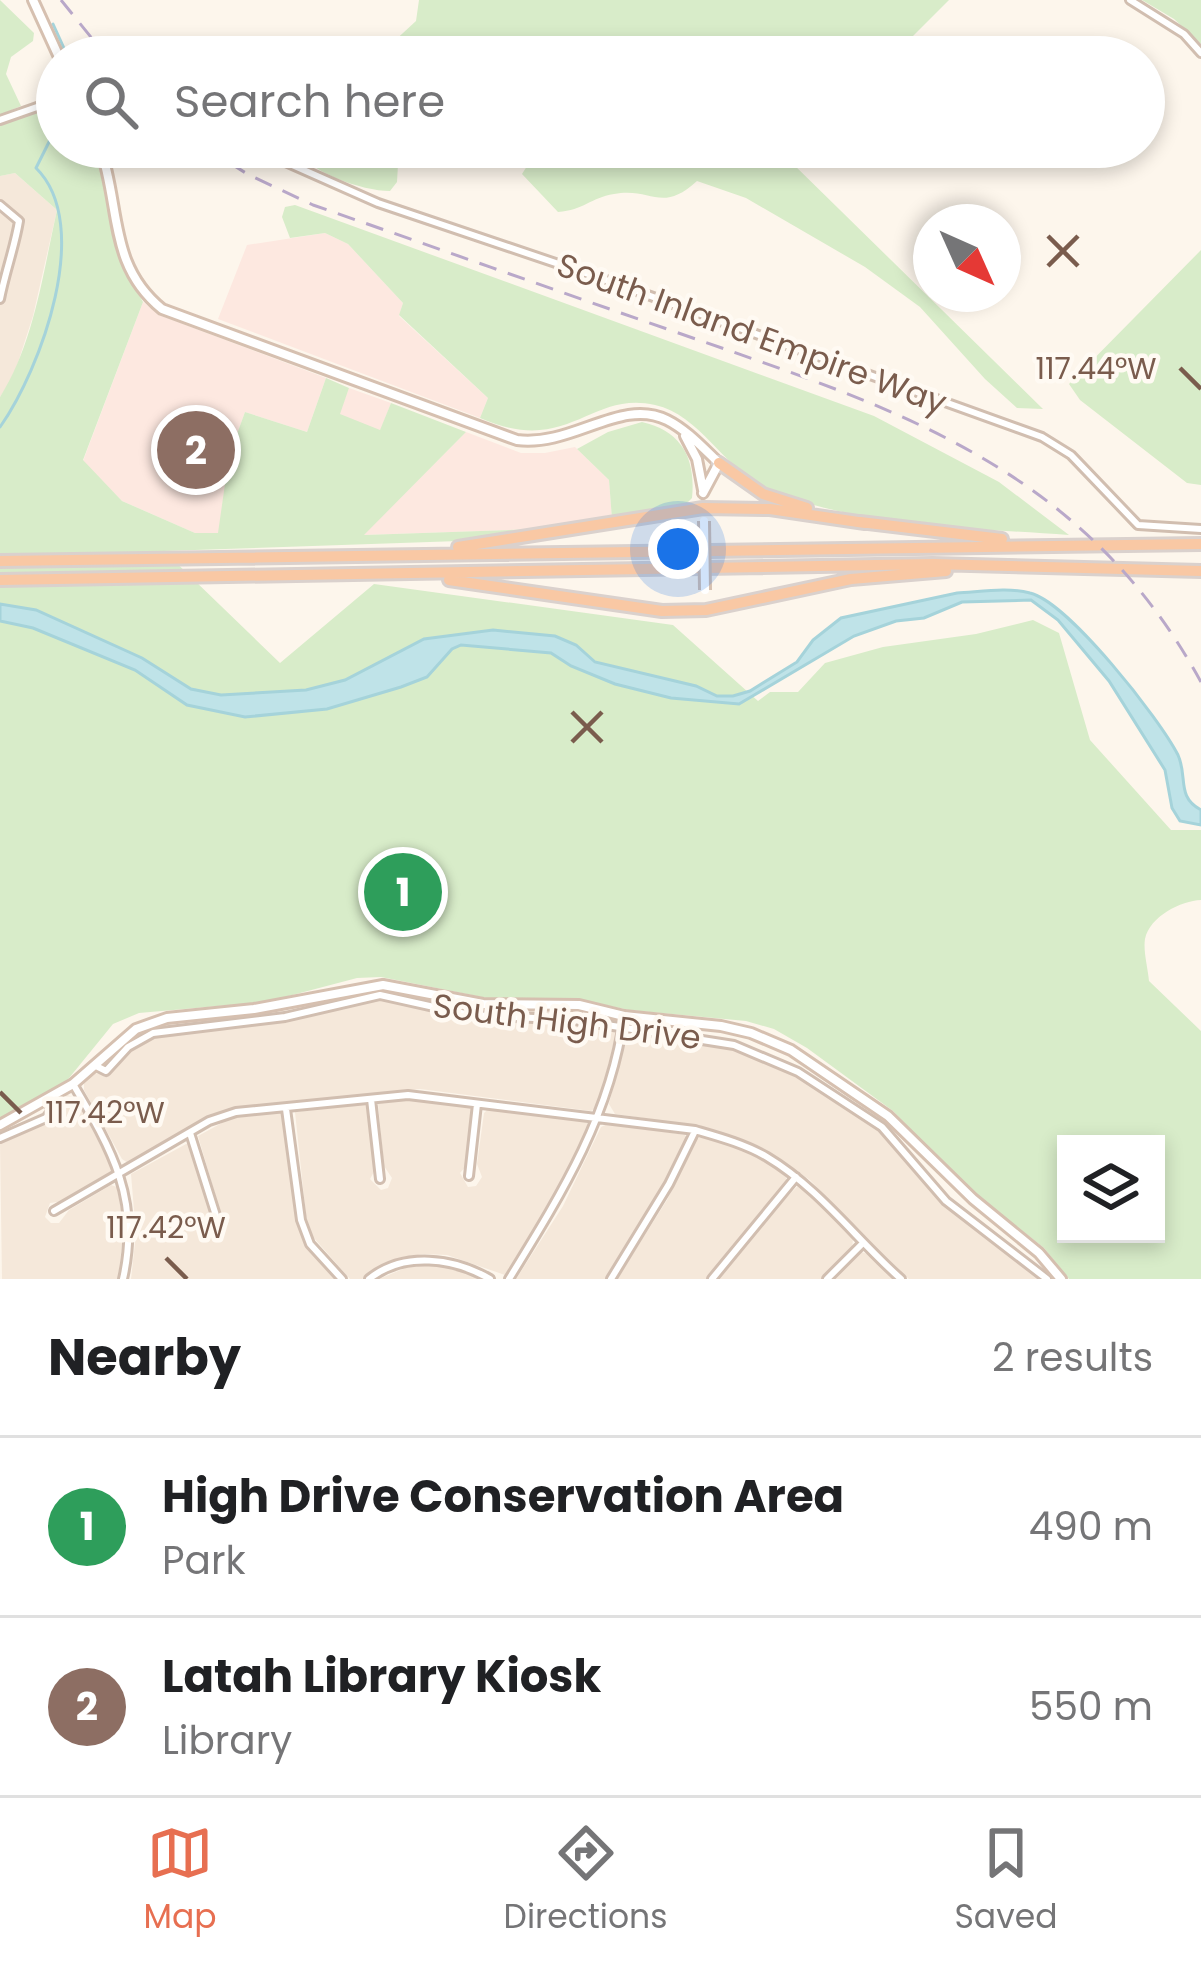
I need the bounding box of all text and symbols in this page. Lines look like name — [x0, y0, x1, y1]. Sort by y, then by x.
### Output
search box — [36, 36, 1165, 168]
icon: search — [78, 69, 144, 135]
text: Search here — [174, 70, 445, 133]
north arrow — [913, 204, 1021, 312]
street label: South Inland Empire Way — [550, 241, 954, 426]
text: 117.44°W — [1035, 347, 1157, 390]
pin: 2 — [157, 405, 235, 495]
your location — [648, 519, 708, 579]
pin: 1 — [364, 847, 442, 937]
street label: South High Drive — [430, 982, 704, 1061]
text: 117.42°W — [45, 1091, 165, 1134]
map controls — [1057, 1135, 1165, 1243]
button: layers — [1057, 1135, 1165, 1243]
text: 117.42°W — [106, 1206, 226, 1249]
text: Nearby — [48, 1321, 241, 1393]
text: 2 results — [992, 1330, 1153, 1385]
text: High Drive Conservation Area — [162, 1465, 844, 1528]
text: 1 — [80, 1499, 94, 1554]
text: 490 m — [1029, 1499, 1153, 1554]
text: Park — [162, 1533, 246, 1588]
text: Latah Library Kiosk — [162, 1645, 601, 1708]
text: 2 — [76, 1679, 98, 1734]
text: 550 m — [1029, 1679, 1153, 1734]
text: Library — [162, 1713, 292, 1768]
tab: Map — [144, 1820, 217, 1942]
tab: Directions — [504, 1820, 667, 1942]
tab: Saved — [955, 1820, 1057, 1942]

